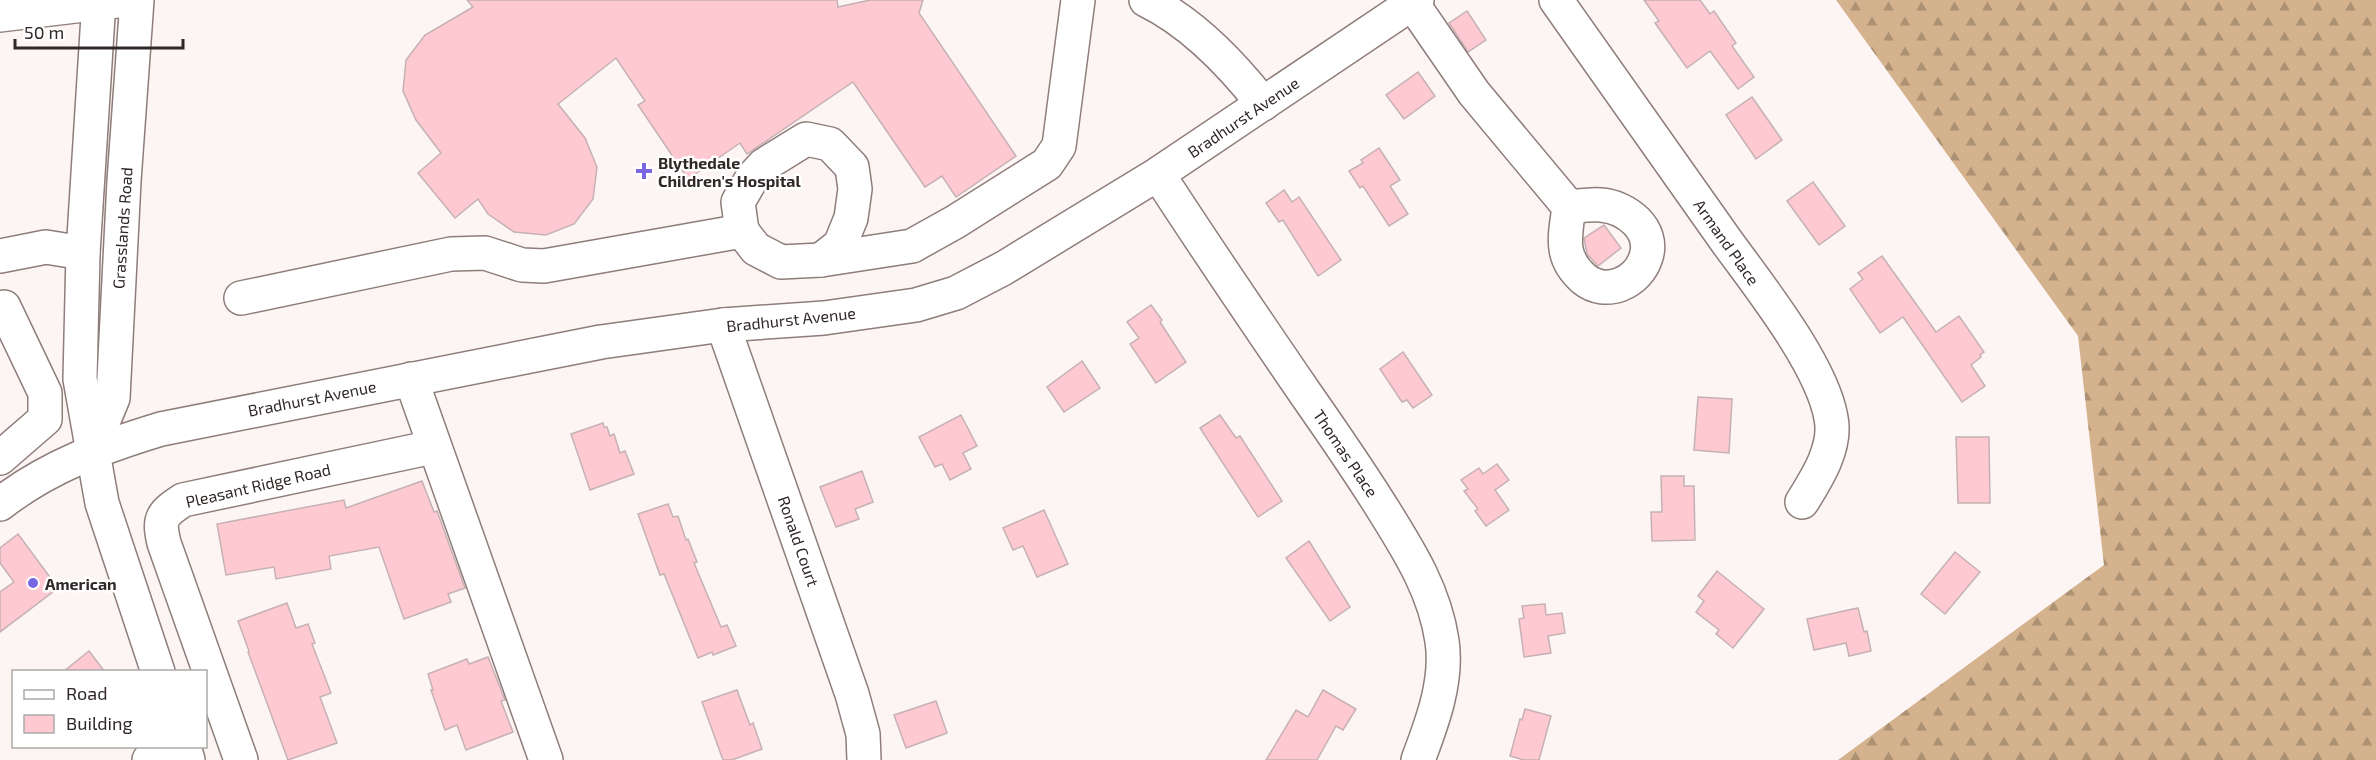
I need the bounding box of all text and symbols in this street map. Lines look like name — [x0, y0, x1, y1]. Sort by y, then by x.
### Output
scale bar — [15, 12, 183, 50]
text: 50 m — [24, 21, 64, 43]
street label: Bradhurst Avenue — [1184, 73, 1302, 161]
place label: Blythedale Children's Hospital — [658, 153, 801, 190]
marker: Blythedale Children's Hospital — [635, 162, 653, 180]
street label: Grasslands Road — [108, 166, 136, 290]
street label: Armand Place — [1690, 195, 1764, 289]
street label: Bradhurst Avenue — [725, 303, 857, 335]
street label: Bradhurst Avenue — [246, 376, 378, 420]
street label: Thomas Place — [1310, 406, 1382, 500]
street label: Pleasant Ridge Road — [184, 459, 332, 511]
street label: Ronald Court — [775, 493, 823, 589]
place label: American — [45, 574, 117, 593]
marker: American — [26, 576, 40, 590]
legend — [12, 670, 207, 748]
text: Road — [66, 682, 107, 704]
text: Building — [66, 712, 133, 734]

